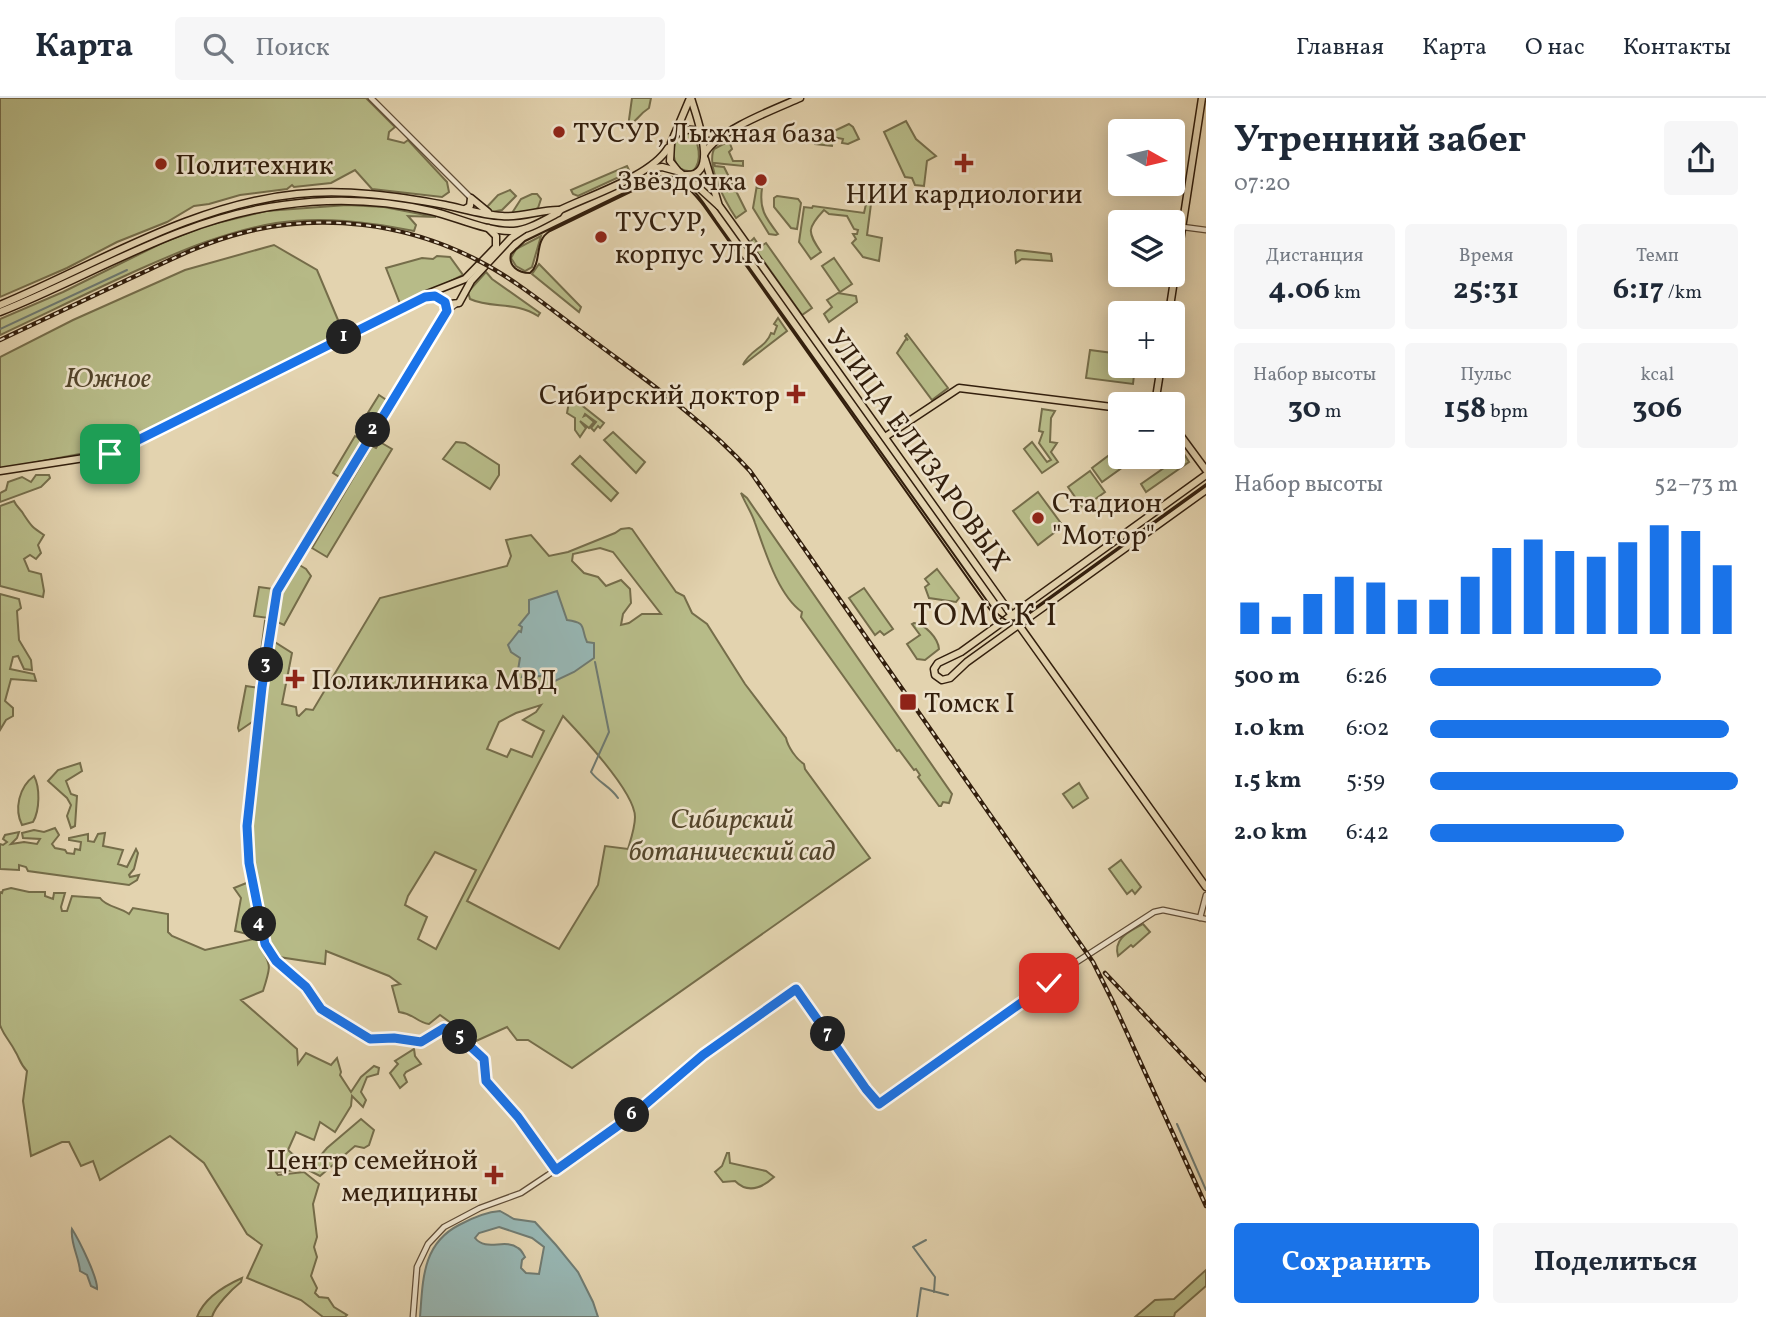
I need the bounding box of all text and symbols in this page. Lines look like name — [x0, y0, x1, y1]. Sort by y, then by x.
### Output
search box — [175, 17, 665, 80]
text: Карта — [35, 25, 133, 71]
icon: search — [199, 29, 237, 67]
text: Поиск — [255, 30, 330, 66]
text: Главная — [1296, 31, 1384, 65]
text: Карта — [1422, 31, 1487, 65]
text: О нас — [1525, 31, 1585, 65]
text: Контакты — [1623, 31, 1731, 65]
place label: ТУСУР, Лыжная база — [573, 115, 837, 154]
text: Утренний забег — [1234, 115, 1526, 168]
north arrow — [1108, 119, 1185, 196]
map controls — [1108, 119, 1185, 469]
button: share — [1664, 121, 1738, 195]
marker: ТУСУР, Лыжная база — [551, 124, 567, 140]
place label: Политехник — [175, 147, 334, 186]
marker: НИИ кардиологии — [954, 153, 974, 173]
marker: Политехник — [153, 156, 169, 172]
place label: Звёздочка — [617, 163, 747, 202]
text: 07:20 — [1234, 168, 1290, 200]
marker: Звёздочка — [753, 172, 769, 188]
place label: НИИ кардиологии — [845, 176, 1083, 215]
place label: ТУСУР, корпус УЛК — [615, 204, 762, 275]
button: layers — [1108, 210, 1185, 287]
marker: ТУСУР, корпус УЛК — [593, 229, 609, 245]
text: Дистанция — [1266, 243, 1364, 269]
text: Время — [1459, 243, 1513, 269]
text: Темп — [1636, 243, 1679, 269]
text: 4.06 — [1268, 269, 1330, 311]
text: 25:31 — [1453, 269, 1519, 311]
text: 6:17 — [1613, 269, 1664, 311]
text: km — [1330, 280, 1361, 306]
text: /km — [1664, 280, 1702, 306]
button: + — [1108, 301, 1185, 378]
pin: 1 — [326, 320, 362, 354]
street label: УЛИЦА ЕЛИЗАРОВЫХ — [816, 321, 1018, 580]
text: 1 — [340, 323, 347, 349]
park label: Южное — [65, 360, 151, 399]
text: Набор высоты — [1253, 362, 1376, 388]
text: Пульс — [1460, 362, 1512, 388]
text: kcal — [1640, 362, 1674, 388]
place label: Сибирский доктор — [539, 377, 780, 416]
marker: Сибирский доктор — [786, 384, 806, 404]
text: 30 — [1288, 388, 1321, 430]
text: 158 — [1444, 388, 1486, 430]
text: 306 — [1632, 388, 1682, 430]
button: − — [1108, 392, 1185, 469]
text: m — [1321, 399, 1342, 425]
text: bpm — [1486, 399, 1528, 425]
pin: 2 — [356, 412, 390, 448]
text: 2 — [368, 416, 377, 442]
pin — [80, 424, 140, 484]
icon: arrive — [91, 435, 129, 473]
text: Набор высоты — [1234, 469, 1383, 501]
text: 52–73 m — [1654, 469, 1738, 501]
place label: Стадион "Мотор" — [1052, 485, 1162, 556]
marker: Стадион "Мотор" — [1030, 510, 1046, 526]
district label: ТОМСК I — [913, 595, 1059, 639]
pin: 3 — [248, 648, 284, 682]
text: 3 — [261, 651, 270, 677]
text: 500 m — [1234, 661, 1300, 693]
text: 6:26 — [1346, 661, 1387, 693]
place label: Поликлиника МВД — [311, 662, 558, 701]
marker: Поликлиника МВД — [285, 669, 305, 689]
place label: Томск I — [924, 685, 1015, 724]
marker: Томск I — [898, 692, 918, 712]
text: 1.0 km — [1234, 713, 1305, 745]
text: 6:02 — [1346, 713, 1389, 745]
text: 1.5 km — [1234, 765, 1301, 797]
text: 5:59 — [1346, 765, 1385, 797]
park label: Сибирский ботанический сад — [629, 801, 835, 872]
text: 2.0 km — [1234, 817, 1307, 849]
text: 6:42 — [1346, 817, 1389, 849]
pin: 4 — [242, 906, 276, 942]
text: 4 — [253, 910, 264, 936]
pin — [1019, 953, 1079, 1013]
icon: check — [1030, 964, 1068, 1002]
pin: 7 — [810, 1016, 846, 1052]
pin: 5 — [442, 1020, 477, 1054]
text: 7 — [823, 1020, 832, 1046]
text: 5 — [455, 1023, 464, 1049]
pin: 6 — [614, 1098, 650, 1132]
text: 6 — [626, 1101, 637, 1127]
place label: Центр семейной медицины — [266, 1142, 478, 1213]
marker: Центр семейной медицины — [484, 1165, 504, 1185]
button: Сохранить — [1234, 1223, 1479, 1303]
button: Поделиться — [1493, 1223, 1738, 1303]

